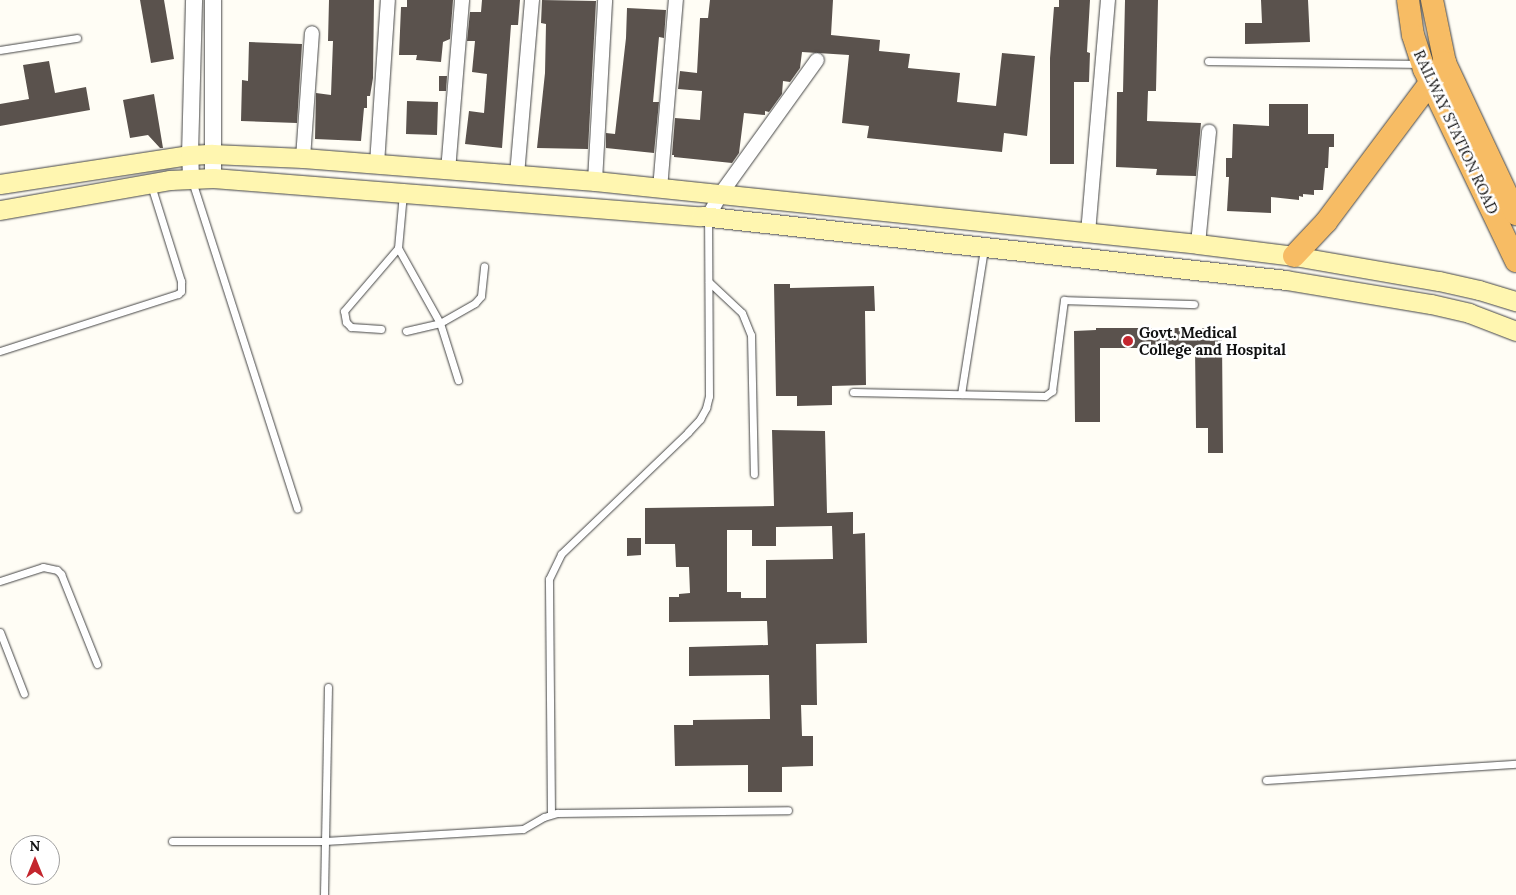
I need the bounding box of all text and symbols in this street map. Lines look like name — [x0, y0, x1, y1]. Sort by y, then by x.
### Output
street label: RAILWAY STATION ROAD — [1410, 47, 1502, 217]
place label: Govt. Medical College and Hospital — [1139, 323, 1286, 358]
marker: Govt. Medical College and Hospital — [1121, 334, 1135, 348]
north arrow — [10, 835, 60, 885]
text: N — [30, 837, 40, 855]

